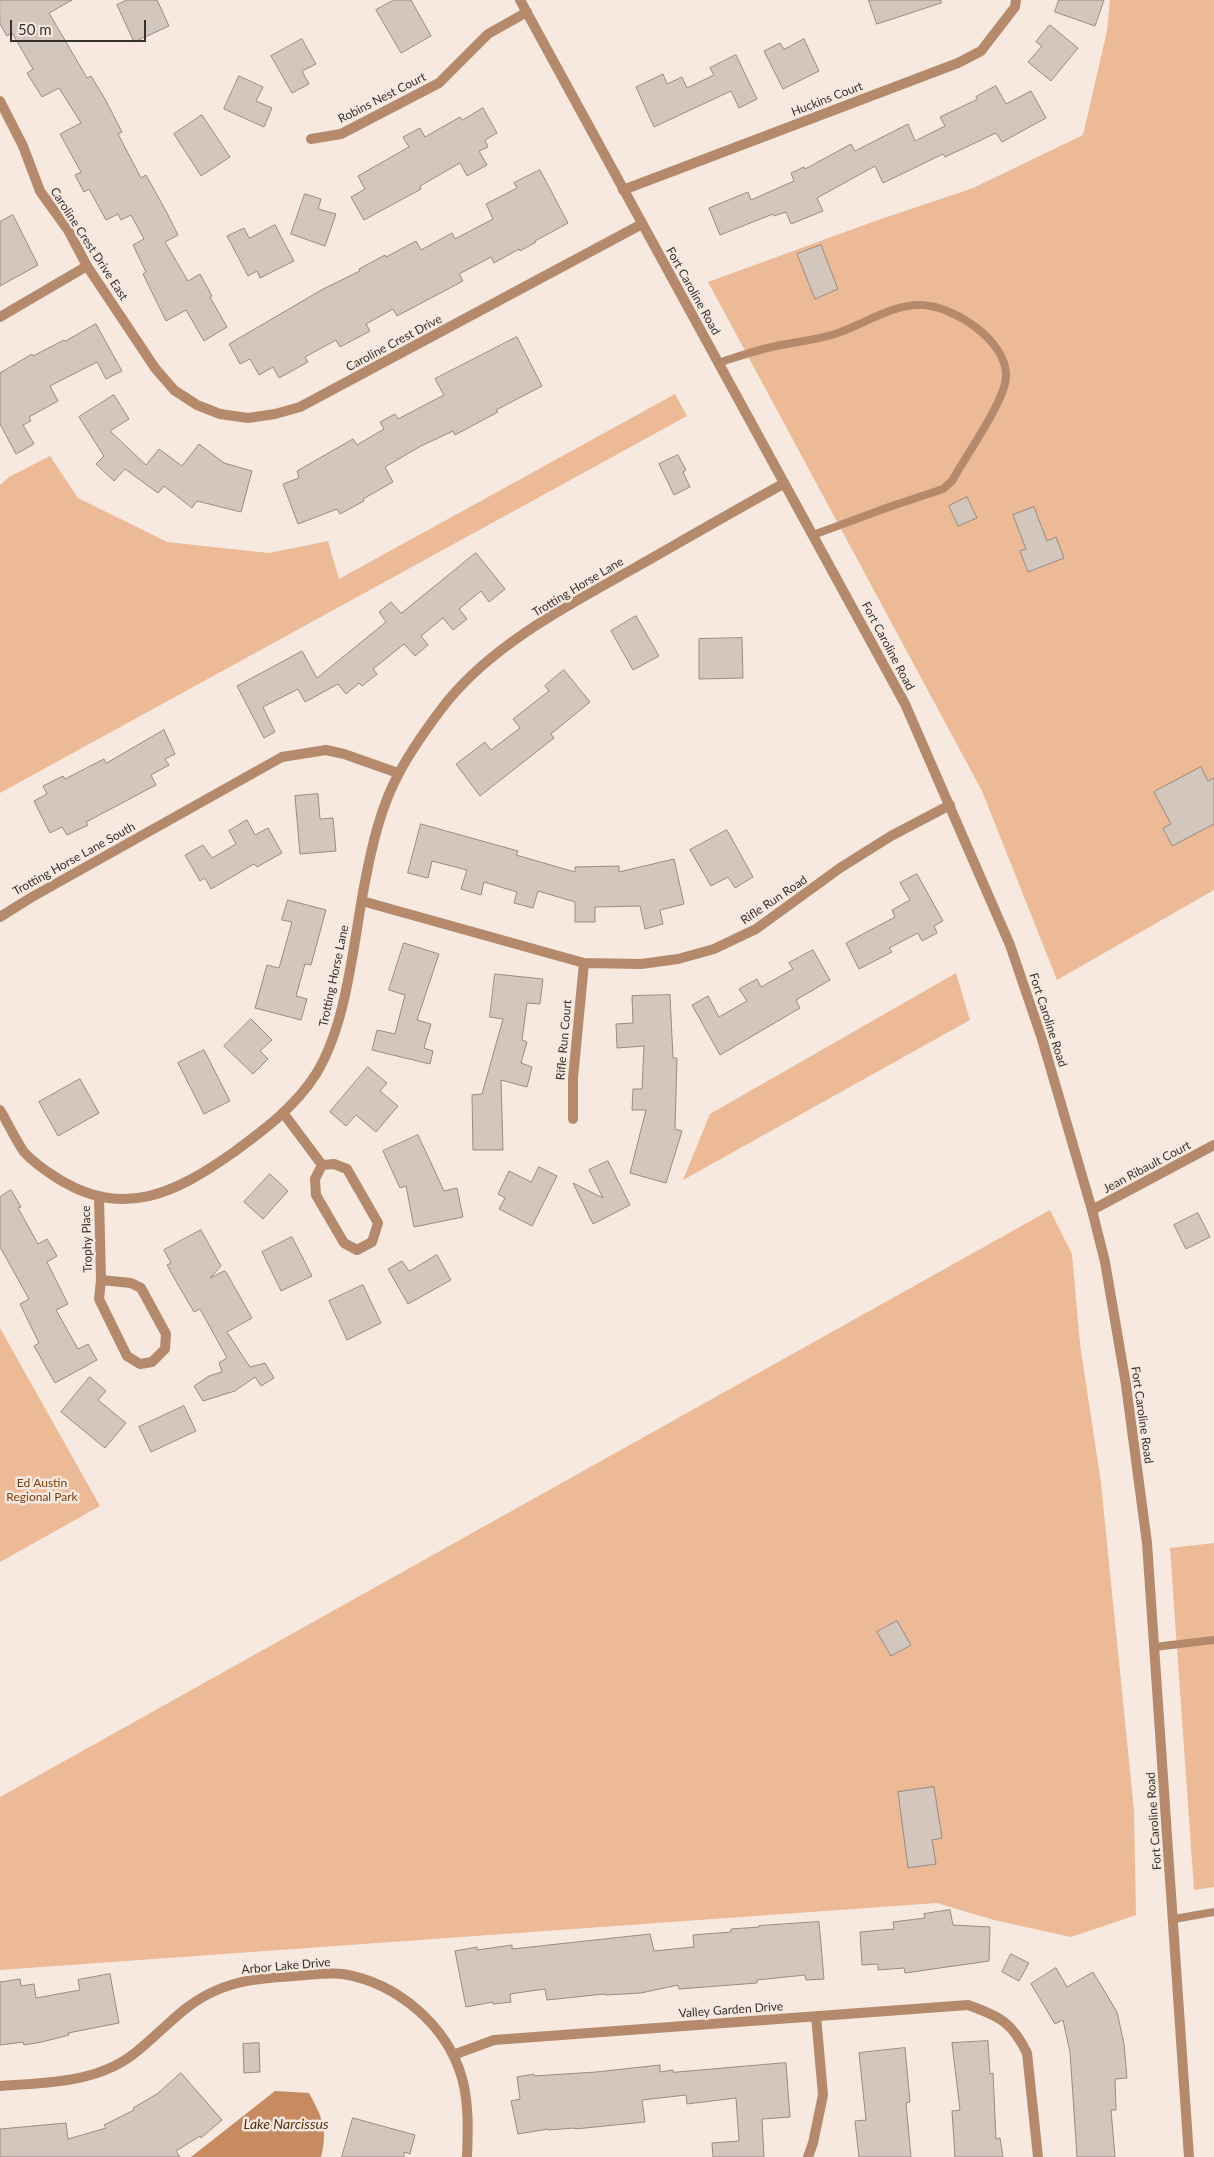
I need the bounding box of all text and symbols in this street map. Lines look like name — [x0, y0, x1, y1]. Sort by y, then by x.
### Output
scale bar — [12, 10, 149, 42]
text: 50 m — [18, 20, 52, 38]
street label: Robins Nest Court — [336, 70, 428, 126]
street label: Huckins Court — [789, 79, 865, 119]
street label: Caroline Crest Drive East — [47, 185, 131, 303]
street label: Fort Caroline Road — [663, 245, 723, 337]
street label: Caroline Crest Drive — [344, 312, 444, 374]
street label: Trotting Horse Lane — [530, 554, 626, 620]
street label: Fort Caroline Road — [859, 599, 917, 693]
street label: Trotting Horse Lane South — [10, 819, 138, 899]
street label: Rifle Run Road — [738, 872, 810, 928]
street label: Trotting Horse Lane — [316, 924, 352, 1028]
street label: Fort Caroline Road — [1026, 971, 1070, 1069]
street label: Rifle Run Court — [553, 999, 575, 1081]
street label: Jean Ribault Court — [1101, 1138, 1193, 1196]
street label: Trophy Place — [79, 1205, 95, 1273]
street label: Fort Caroline Road — [1128, 1365, 1156, 1465]
park label: Ed Austin Regional Park — [6, 1476, 78, 1504]
street label: Fort Caroline Road — [1143, 1772, 1165, 1870]
street label: Arbor Lake Drive — [241, 1955, 331, 1977]
street label: Valley Garden Drive — [678, 1999, 784, 2021]
water label: Lake Narcissus — [244, 2116, 328, 2132]

